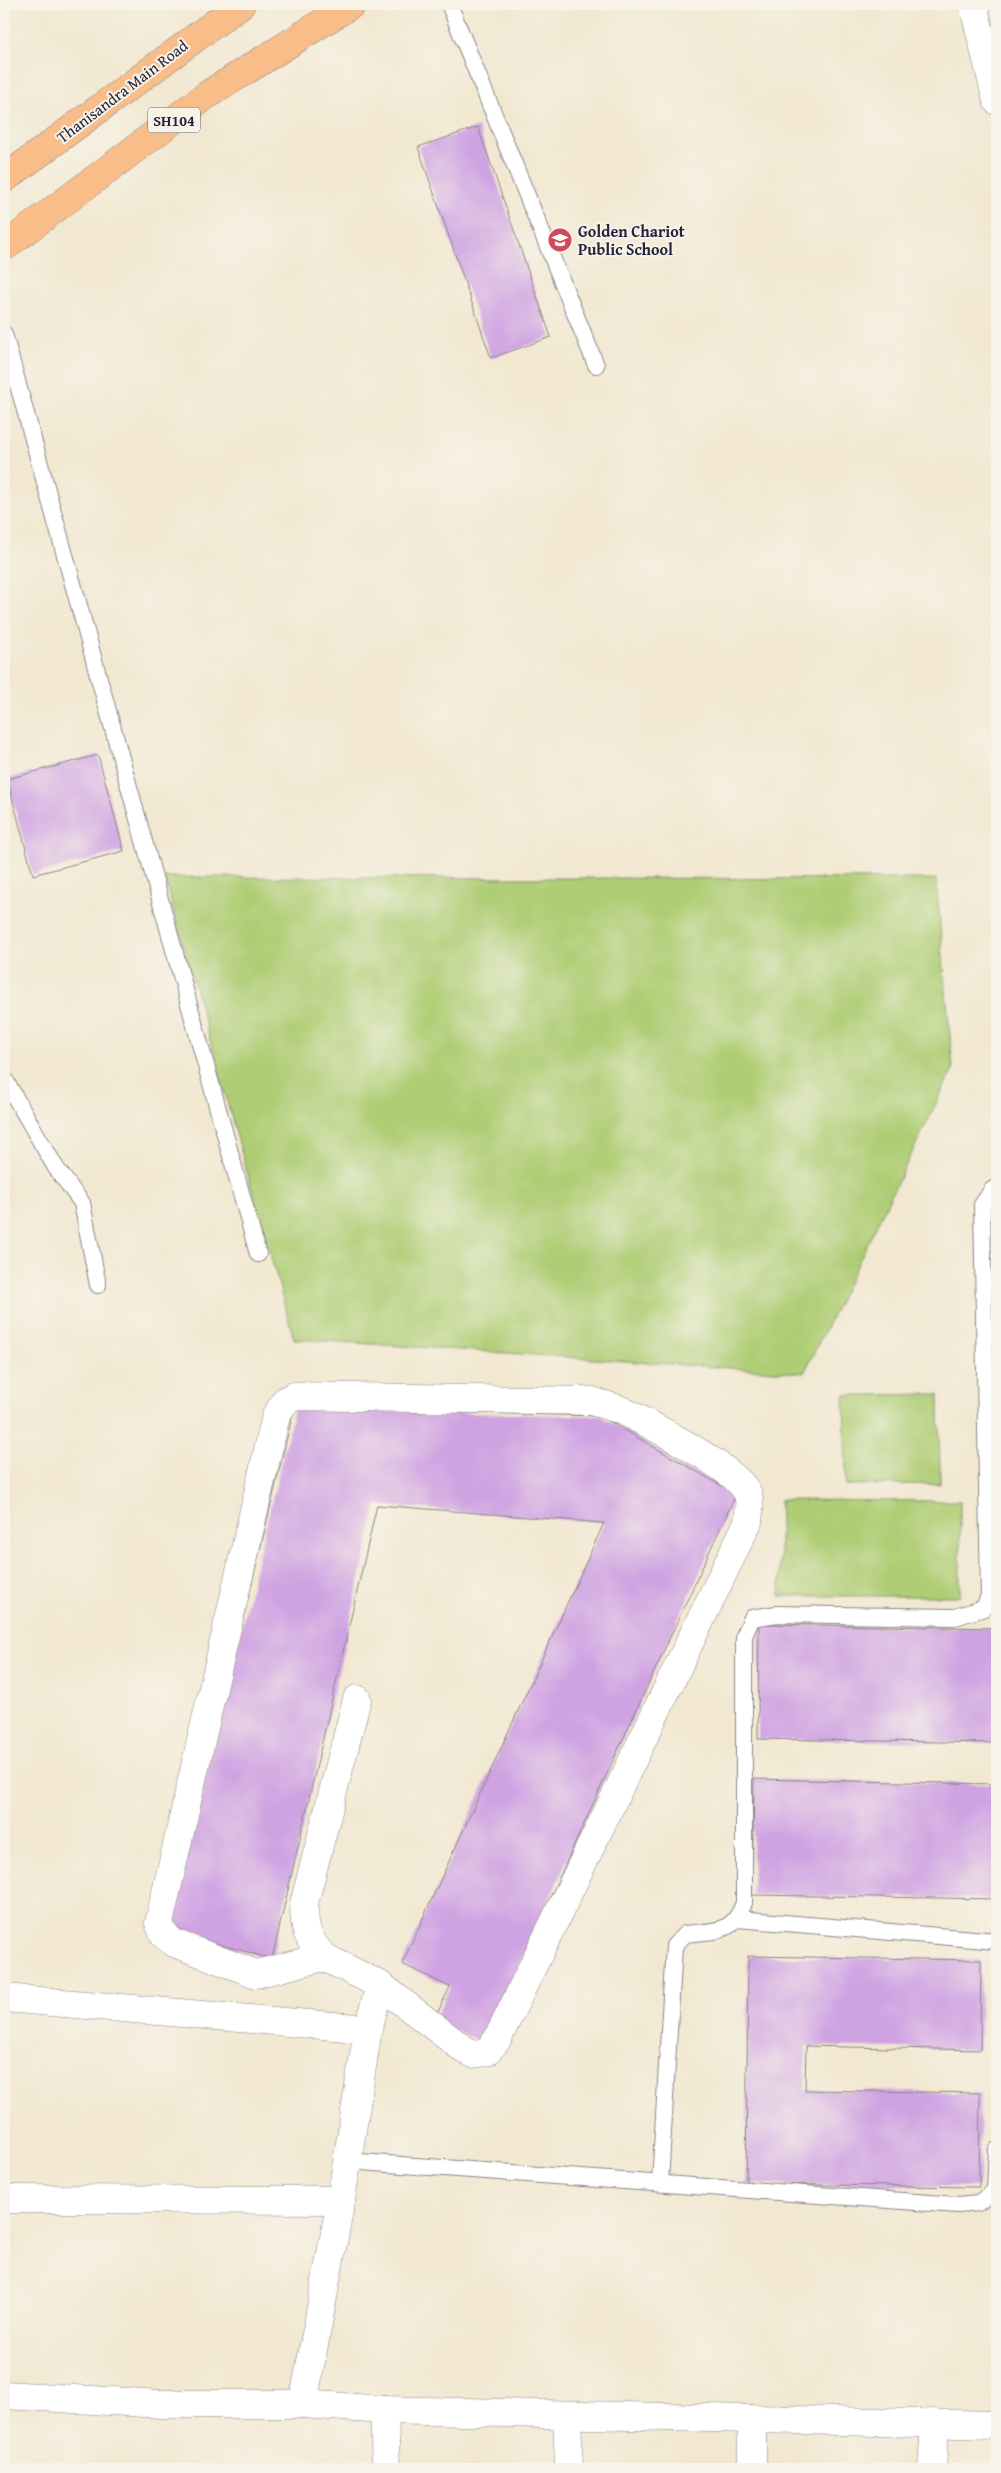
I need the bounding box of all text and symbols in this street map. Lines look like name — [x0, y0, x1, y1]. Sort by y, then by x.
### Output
street label: Thanisandra Main Road — [51, 33, 193, 148]
road number: SH104 — [148, 108, 200, 132]
place label: Golden Chariot Public School — [578, 219, 685, 261]
school or university icon: Golden Chariot Public School — [547, 227, 573, 253]

